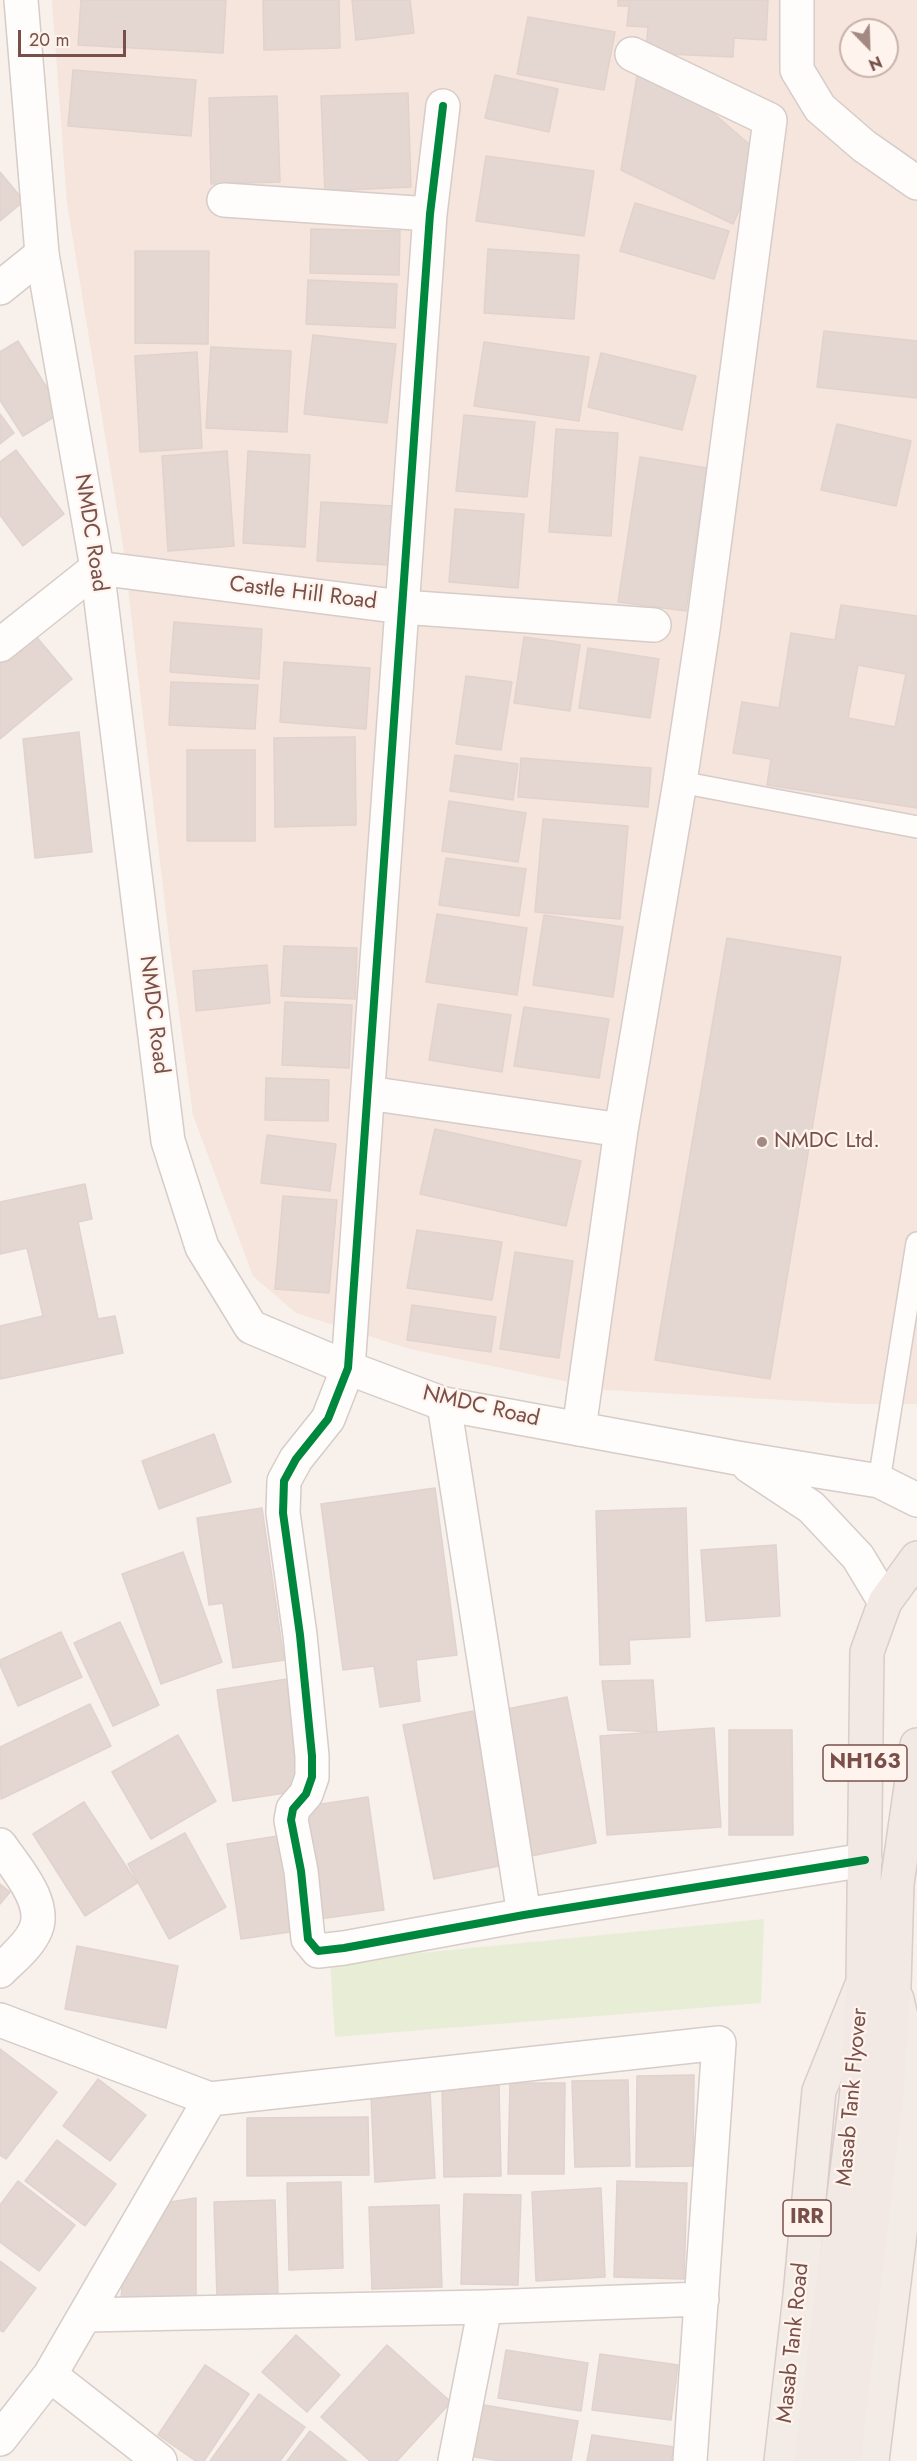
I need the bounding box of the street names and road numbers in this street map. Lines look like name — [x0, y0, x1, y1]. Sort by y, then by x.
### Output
street label: NMDC Road — [68, 472, 112, 594]
street label: Castle Hill Road — [228, 572, 378, 616]
street label: NMDC Road — [133, 954, 173, 1076]
street label: NMDC Road — [420, 1381, 542, 1433]
road number: NH163 — [823, 1745, 907, 1781]
street label: Masab Tank Flyover — [832, 2007, 874, 2187]
road number: IRR — [783, 2200, 831, 2236]
street label: Masab Tank Road — [772, 2262, 816, 2424]

